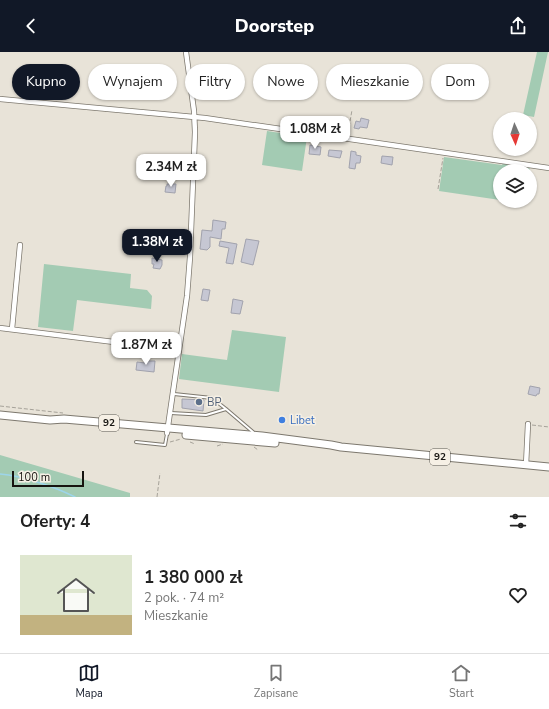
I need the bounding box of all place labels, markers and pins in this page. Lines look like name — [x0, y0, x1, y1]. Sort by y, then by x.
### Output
pin: 1.08M zł — [274, 116, 356, 150]
pin: 2.34M zł — [130, 154, 212, 188]
pin: 1.38M zł — [116, 229, 198, 263]
pin: 1.87M zł — [105, 332, 187, 366]
place label: BP — [207, 395, 221, 410]
marker: BP — [194, 397, 204, 407]
place label: Libet — [290, 413, 315, 428]
marker: Libet — [277, 415, 287, 425]

